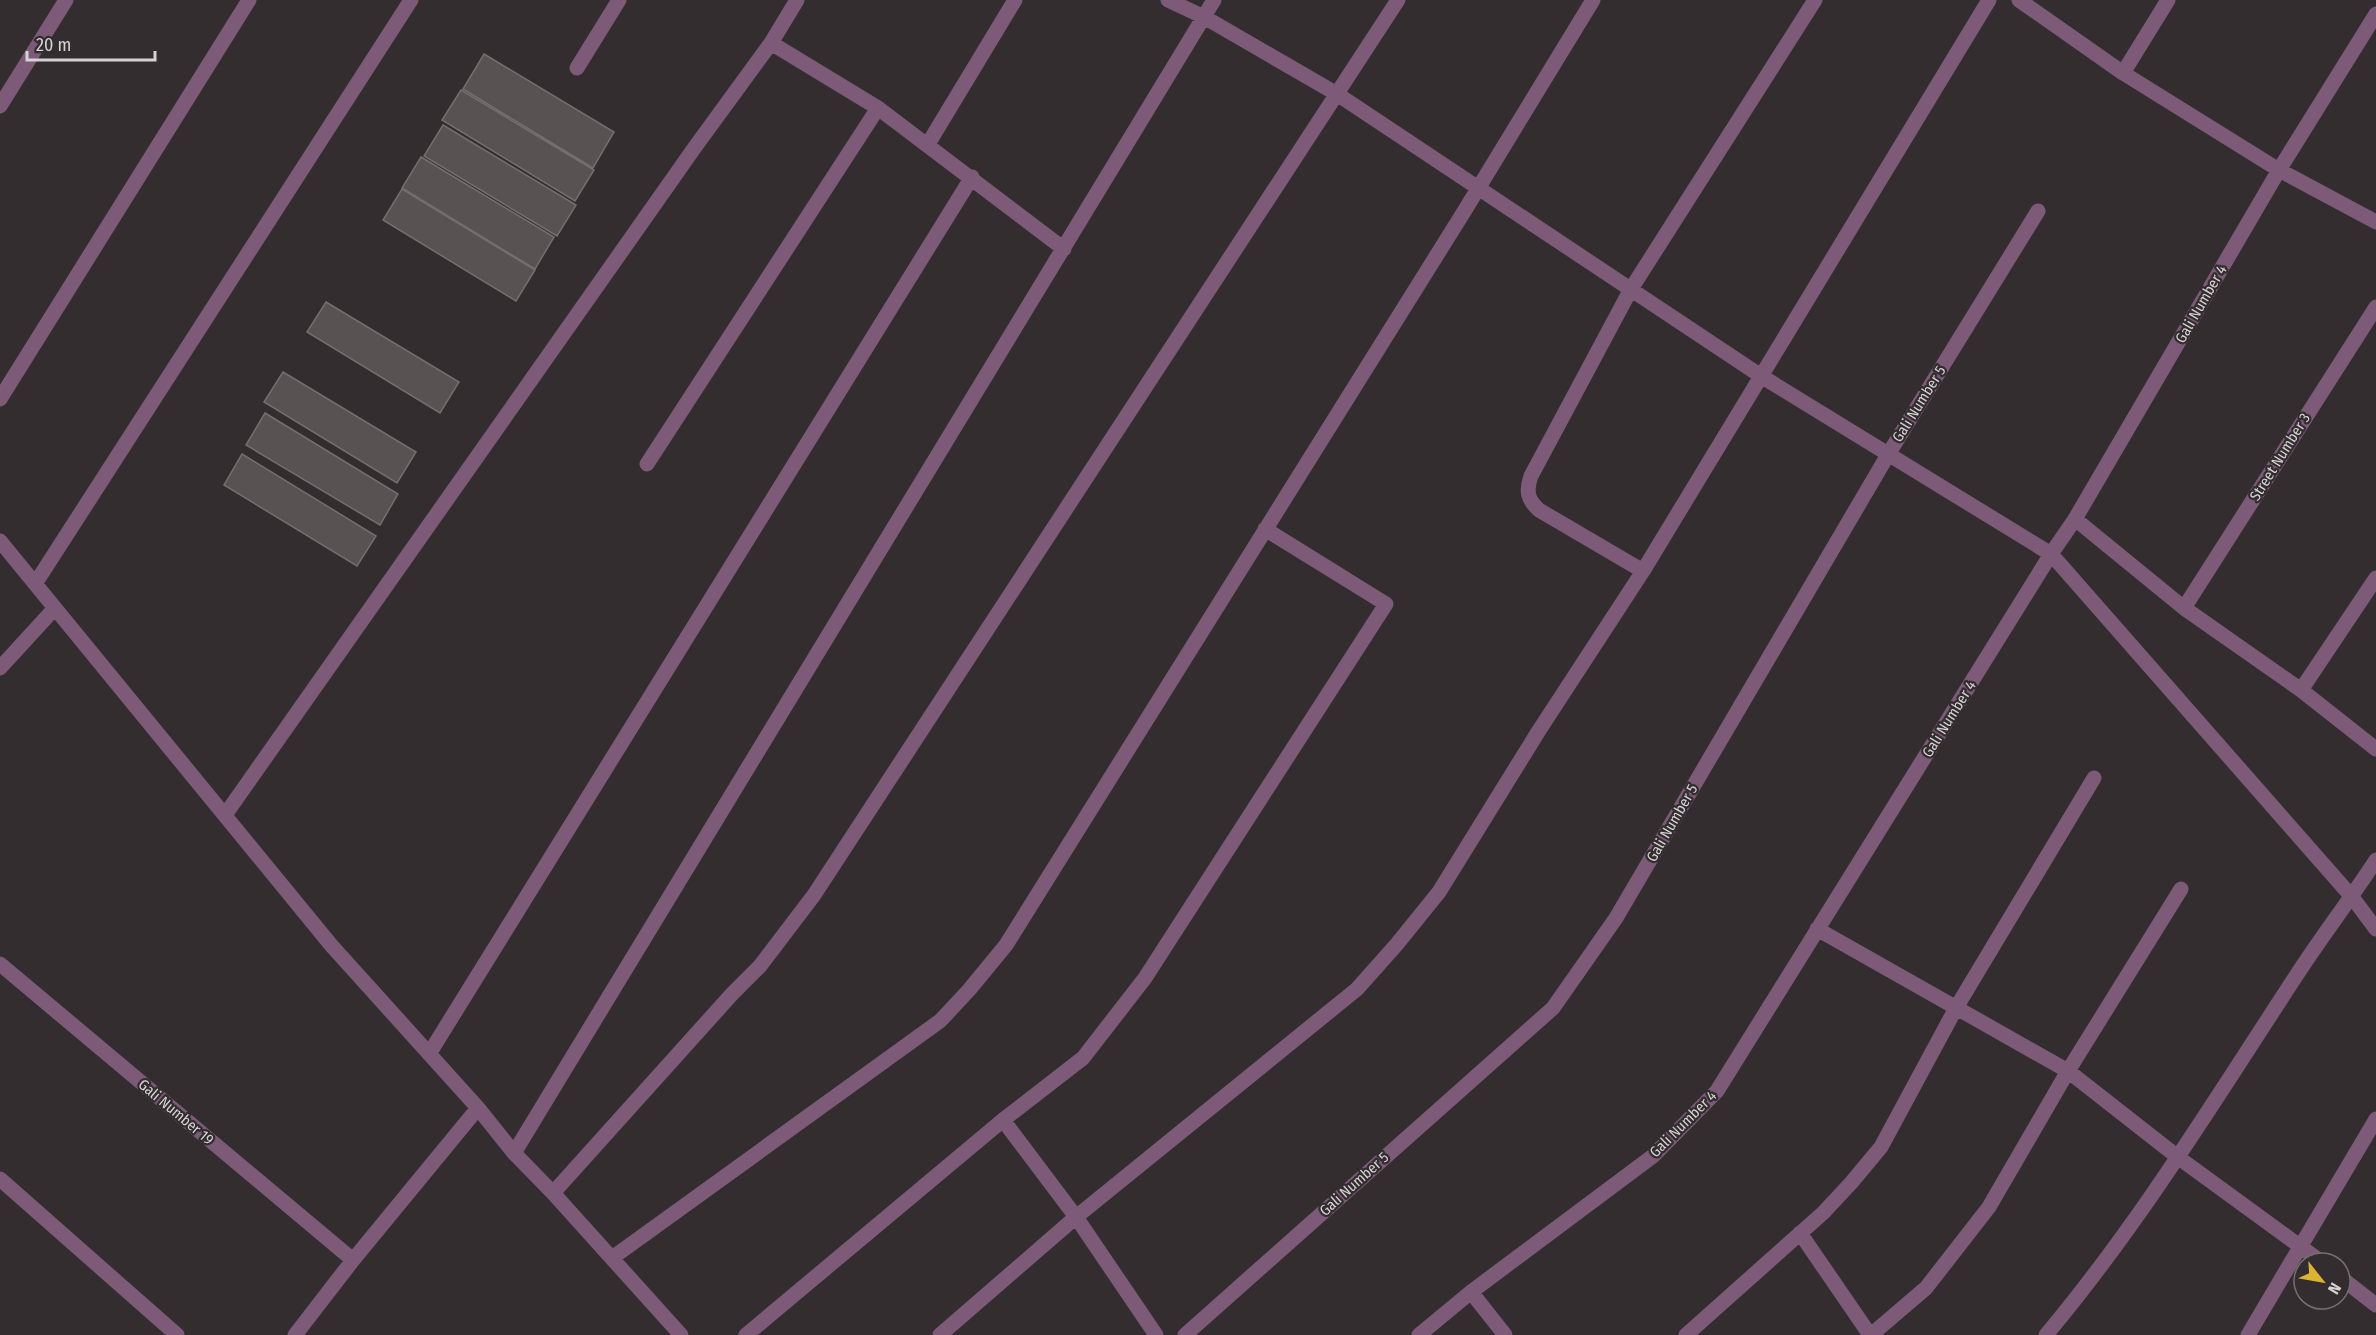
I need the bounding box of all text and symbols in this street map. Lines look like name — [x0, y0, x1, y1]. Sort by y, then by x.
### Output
scale bar — [27, 24, 154, 62]
text: 20 m — [36, 34, 71, 56]
street label: Gali Number 4 — [2171, 262, 2231, 346]
street label: Gali Number 5 — [1888, 362, 1950, 445]
street label: Street Number 3 — [2246, 410, 2314, 504]
street label: Gali Number 4 — [1918, 677, 1980, 761]
street label: Gali Number 5 — [1643, 781, 1701, 865]
street label: Gali Number 19 — [135, 1075, 217, 1149]
street label: Gali Number 4 — [1646, 1087, 1720, 1161]
street label: Gali Number 5 — [1316, 1148, 1392, 1220]
north arrow — [2292, 1251, 2352, 1311]
text: N — [2324, 1279, 2345, 1297]

